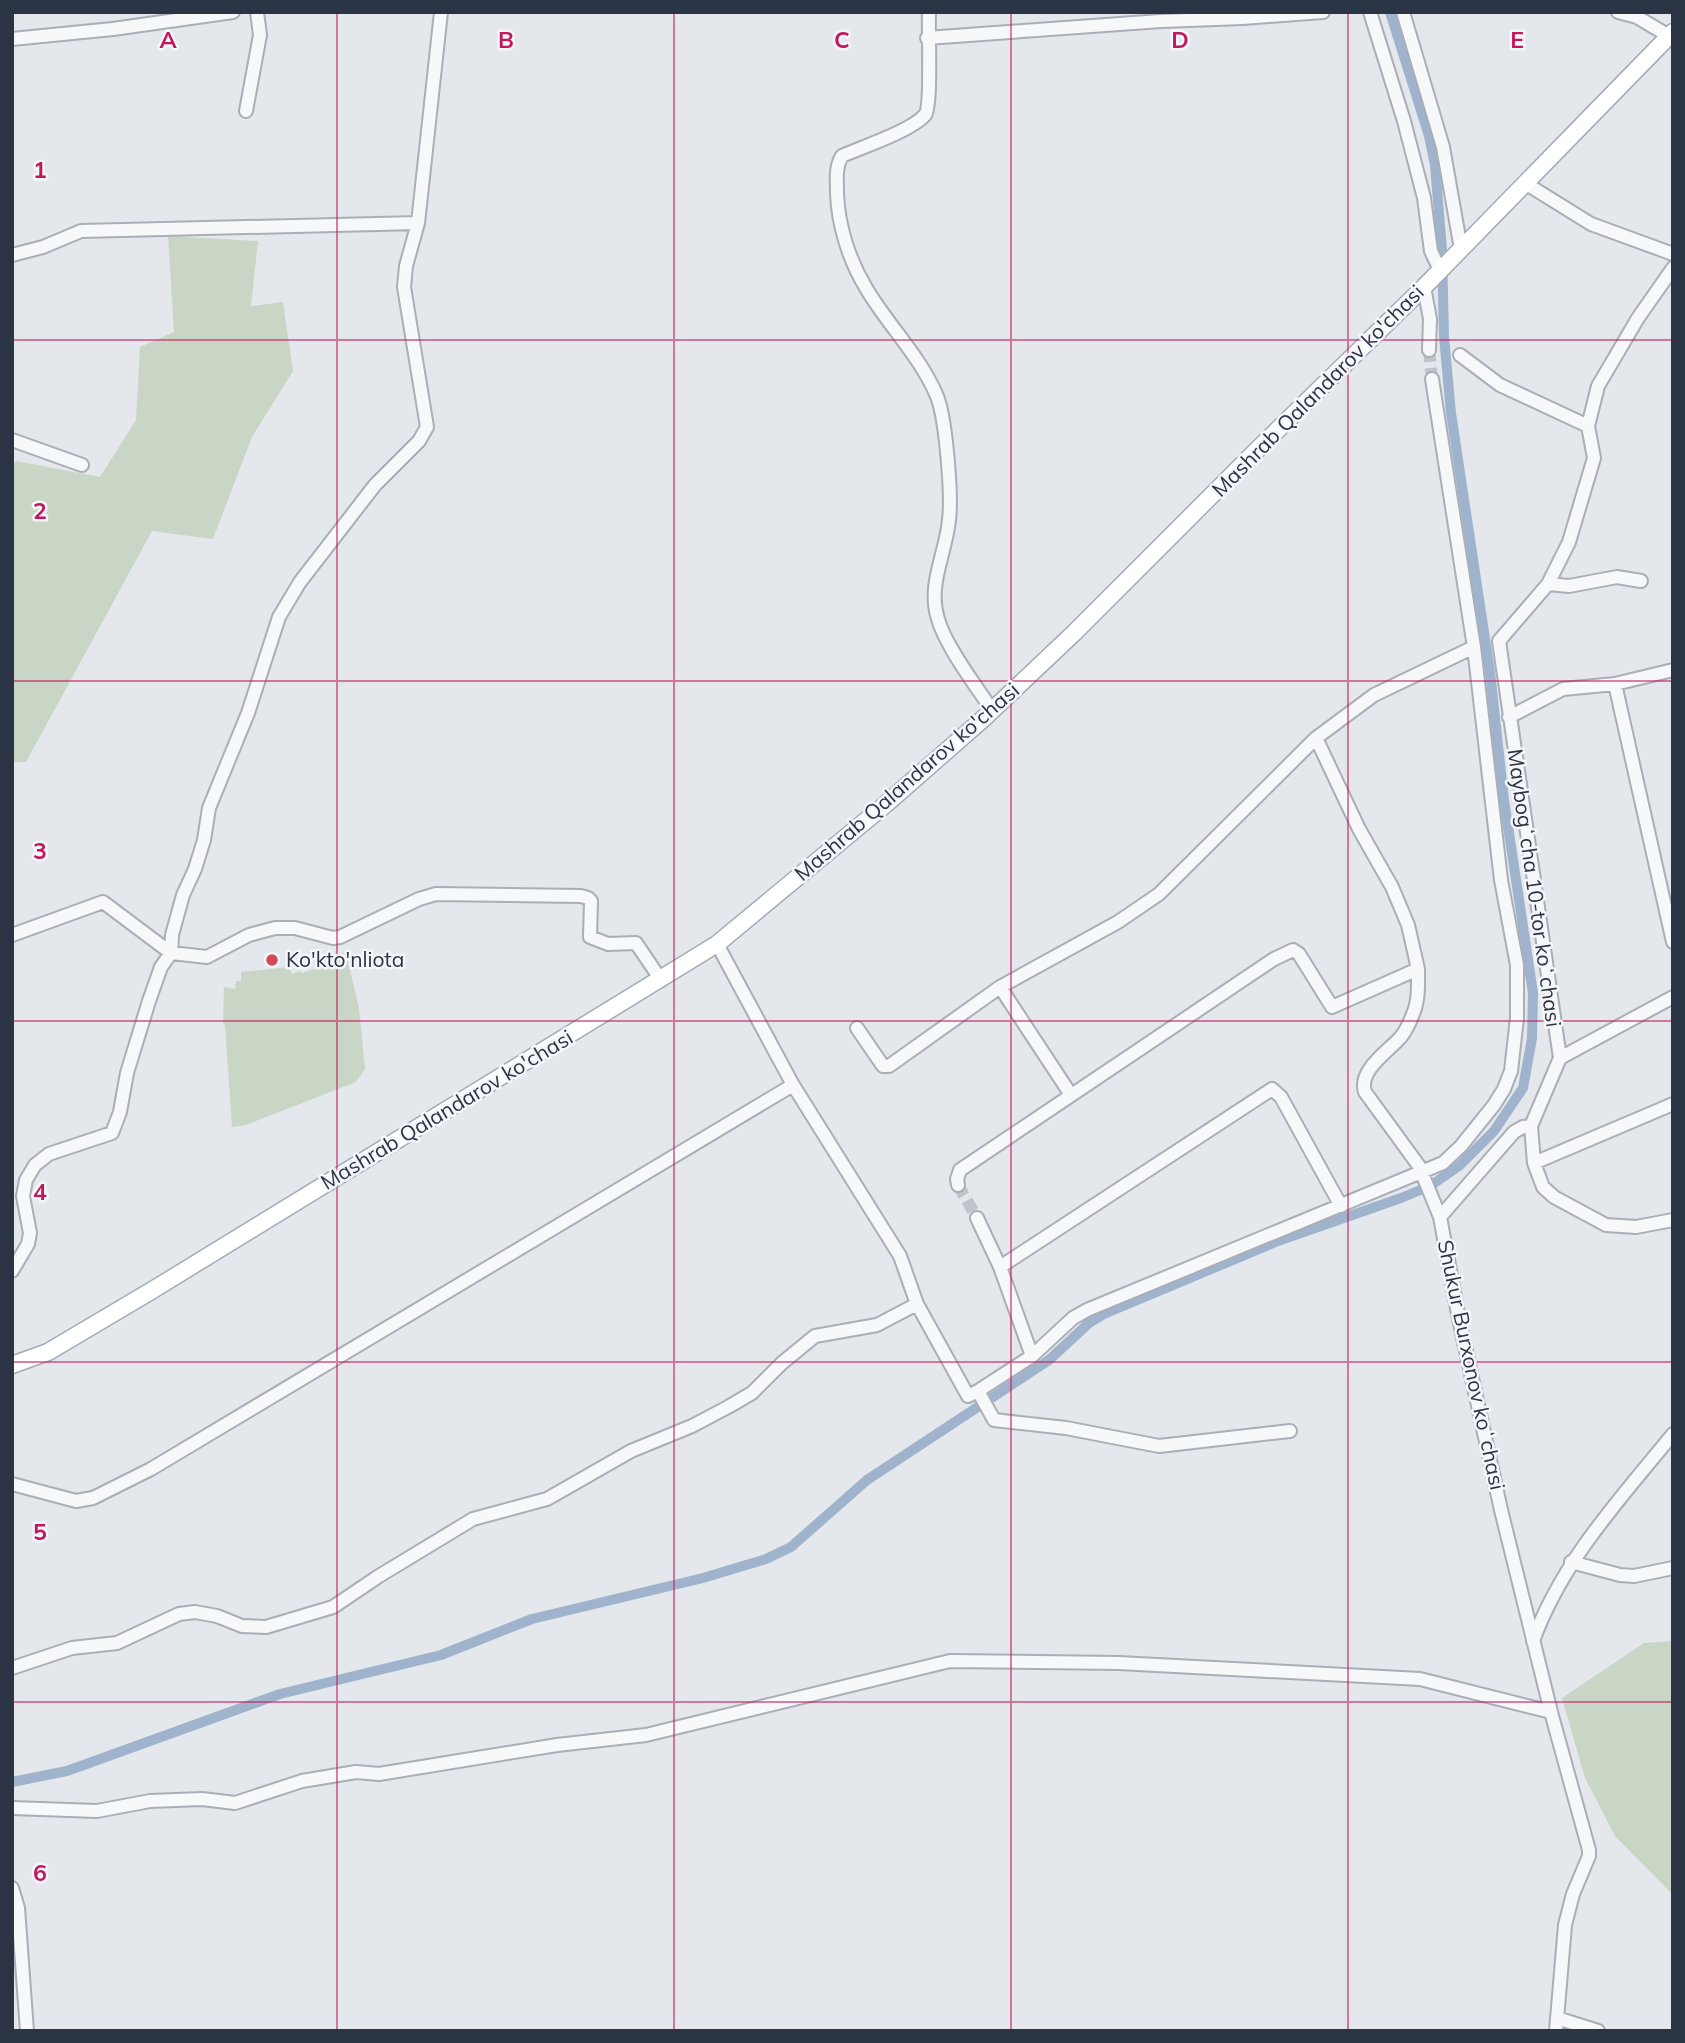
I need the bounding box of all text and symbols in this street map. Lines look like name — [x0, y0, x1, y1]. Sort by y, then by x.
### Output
text: A — [159, 25, 177, 54]
text: B — [498, 25, 514, 54]
text: C — [834, 25, 850, 54]
text: D — [1171, 25, 1189, 54]
text: E — [1510, 25, 1524, 54]
text: 1 — [33, 155, 47, 184]
street label: Mashrab Qalandarov ko'chasi — [1206, 279, 1429, 502]
text: 2 — [33, 496, 47, 525]
street label: Mashrab Qalandarov ko'chasi — [789, 677, 1024, 886]
street label: Maybogʻcha 10-tor koʻchasi — [1503, 747, 1567, 1029]
text: 3 — [33, 836, 47, 865]
place label: Ko'kto'nliota — [286, 946, 404, 972]
marker: Ko'kto'nliota — [264, 952, 280, 968]
street label: Mashrab Qalandarov ko'chasi — [316, 1023, 577, 1195]
text: 4 — [33, 1177, 47, 1206]
street label: Shukur Burxonov koʻchasi — [1433, 1237, 1511, 1492]
text: 5 — [33, 1517, 47, 1546]
text: 6 — [33, 1858, 47, 1887]

